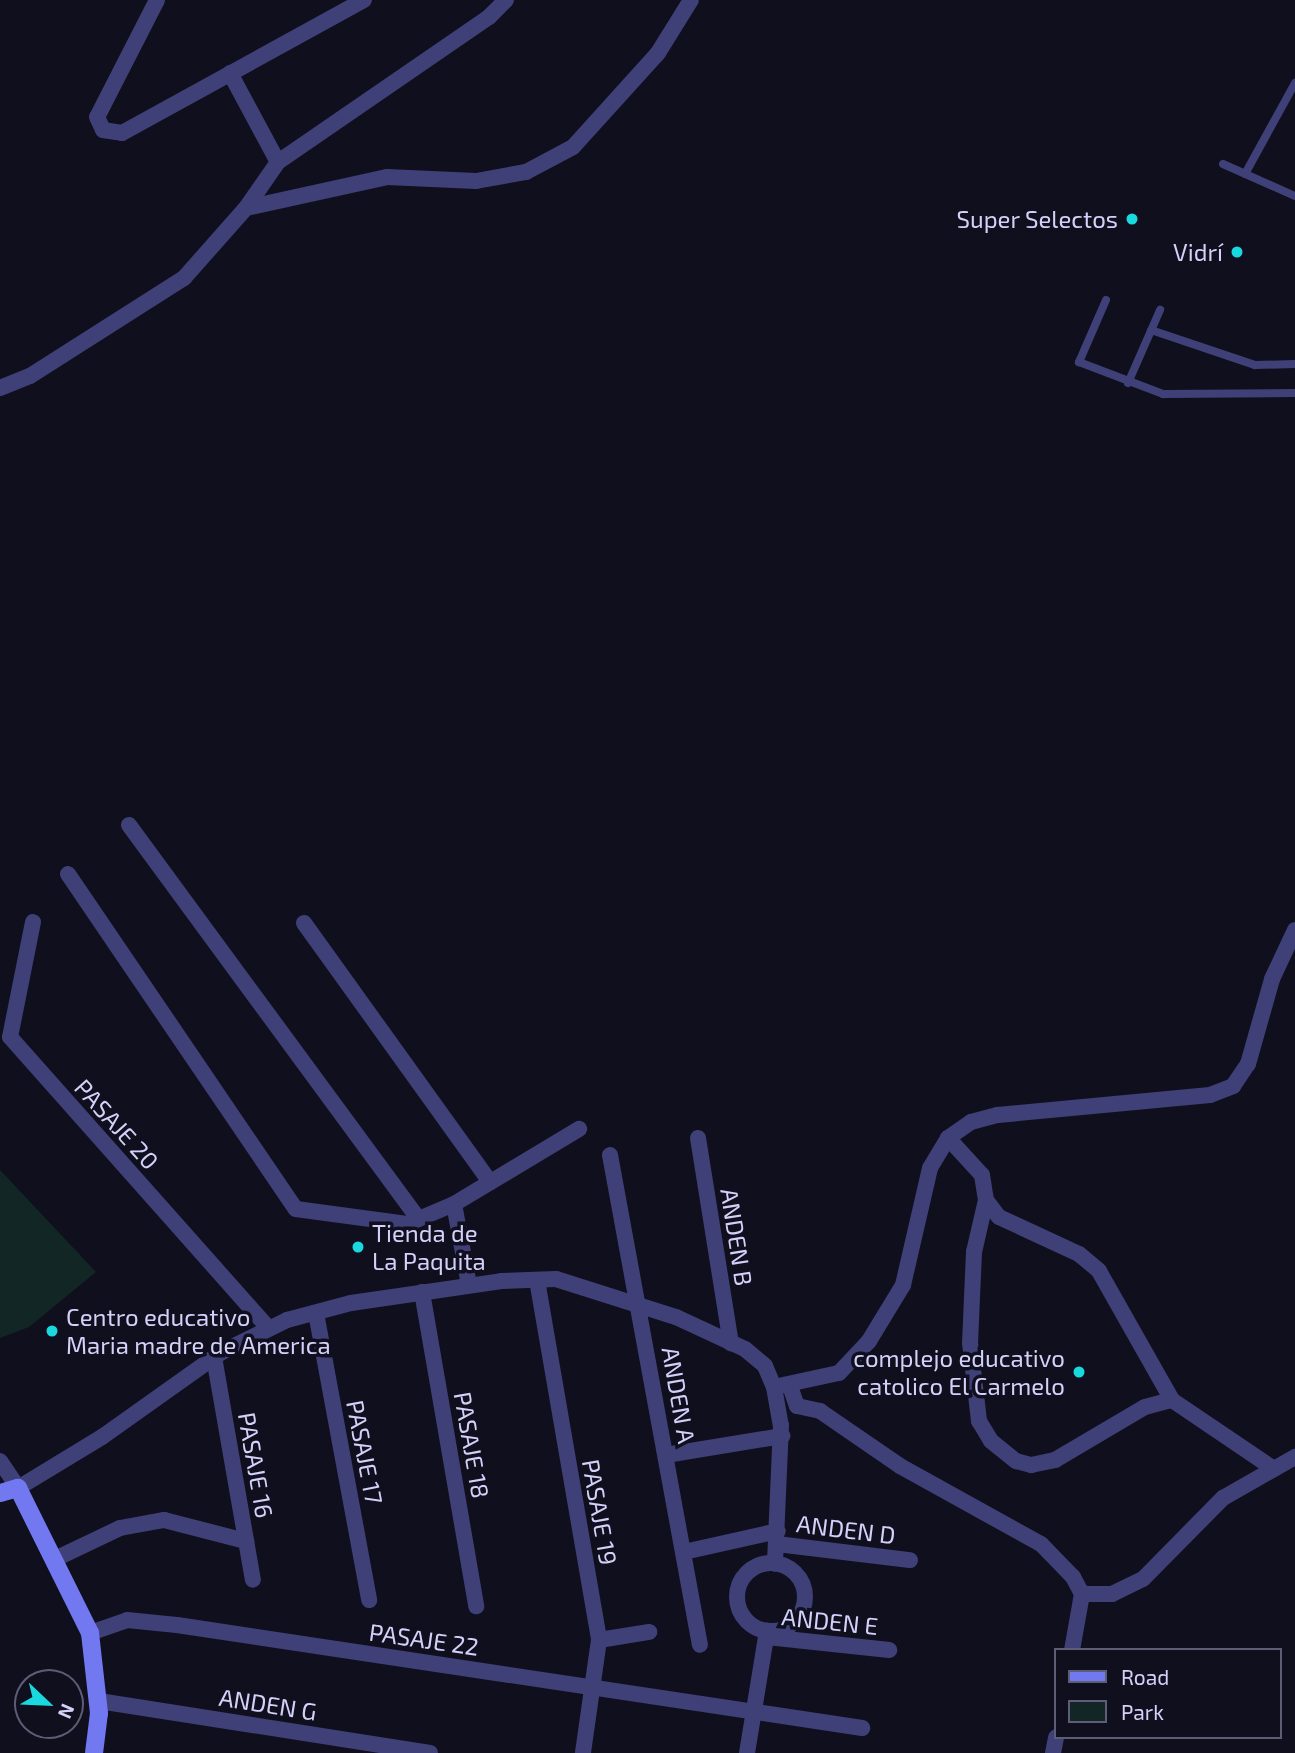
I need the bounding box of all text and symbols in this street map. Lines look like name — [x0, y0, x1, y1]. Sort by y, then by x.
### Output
place label: Super Selectos — [956, 205, 1118, 233]
marker: Super Selectos — [1124, 211, 1140, 227]
place label: Vidrí — [1173, 238, 1223, 266]
marker: Vidrí — [1229, 244, 1245, 260]
street label: PASAJE 20 — [69, 1073, 165, 1175]
street label: ANDEN B — [715, 1186, 759, 1288]
place label: Tienda de La Paquita — [372, 1219, 486, 1275]
marker: Tienda de La Paquita — [350, 1239, 366, 1255]
place label: Centro educativo Maria madre de America — [66, 1303, 331, 1359]
marker: Centro educativo Maria madre de America — [44, 1323, 60, 1339]
street label: ANDEN A — [656, 1344, 702, 1446]
place label: complejo educativo catolico El Carmelo — [853, 1344, 1065, 1400]
marker: complejo educativo catolico El Carmelo — [1071, 1364, 1087, 1380]
street label: PASAJE 18 — [448, 1389, 496, 1501]
street label: PASAJE 17 — [341, 1398, 389, 1506]
street label: PASAJE 16 — [233, 1410, 279, 1520]
street label: PASAJE 19 — [577, 1457, 623, 1567]
street label: ANDEN D — [795, 1509, 897, 1549]
street label: ANDEN E — [780, 1602, 880, 1640]
street label: PASAJE 22 — [367, 1617, 481, 1661]
legend — [1054, 1648, 1281, 1739]
text: Road — [1121, 1664, 1169, 1689]
north arrow — [14, 1669, 84, 1739]
street label: ANDEN G — [217, 1682, 319, 1726]
text: Park — [1121, 1699, 1164, 1724]
text: N — [54, 1701, 80, 1722]

